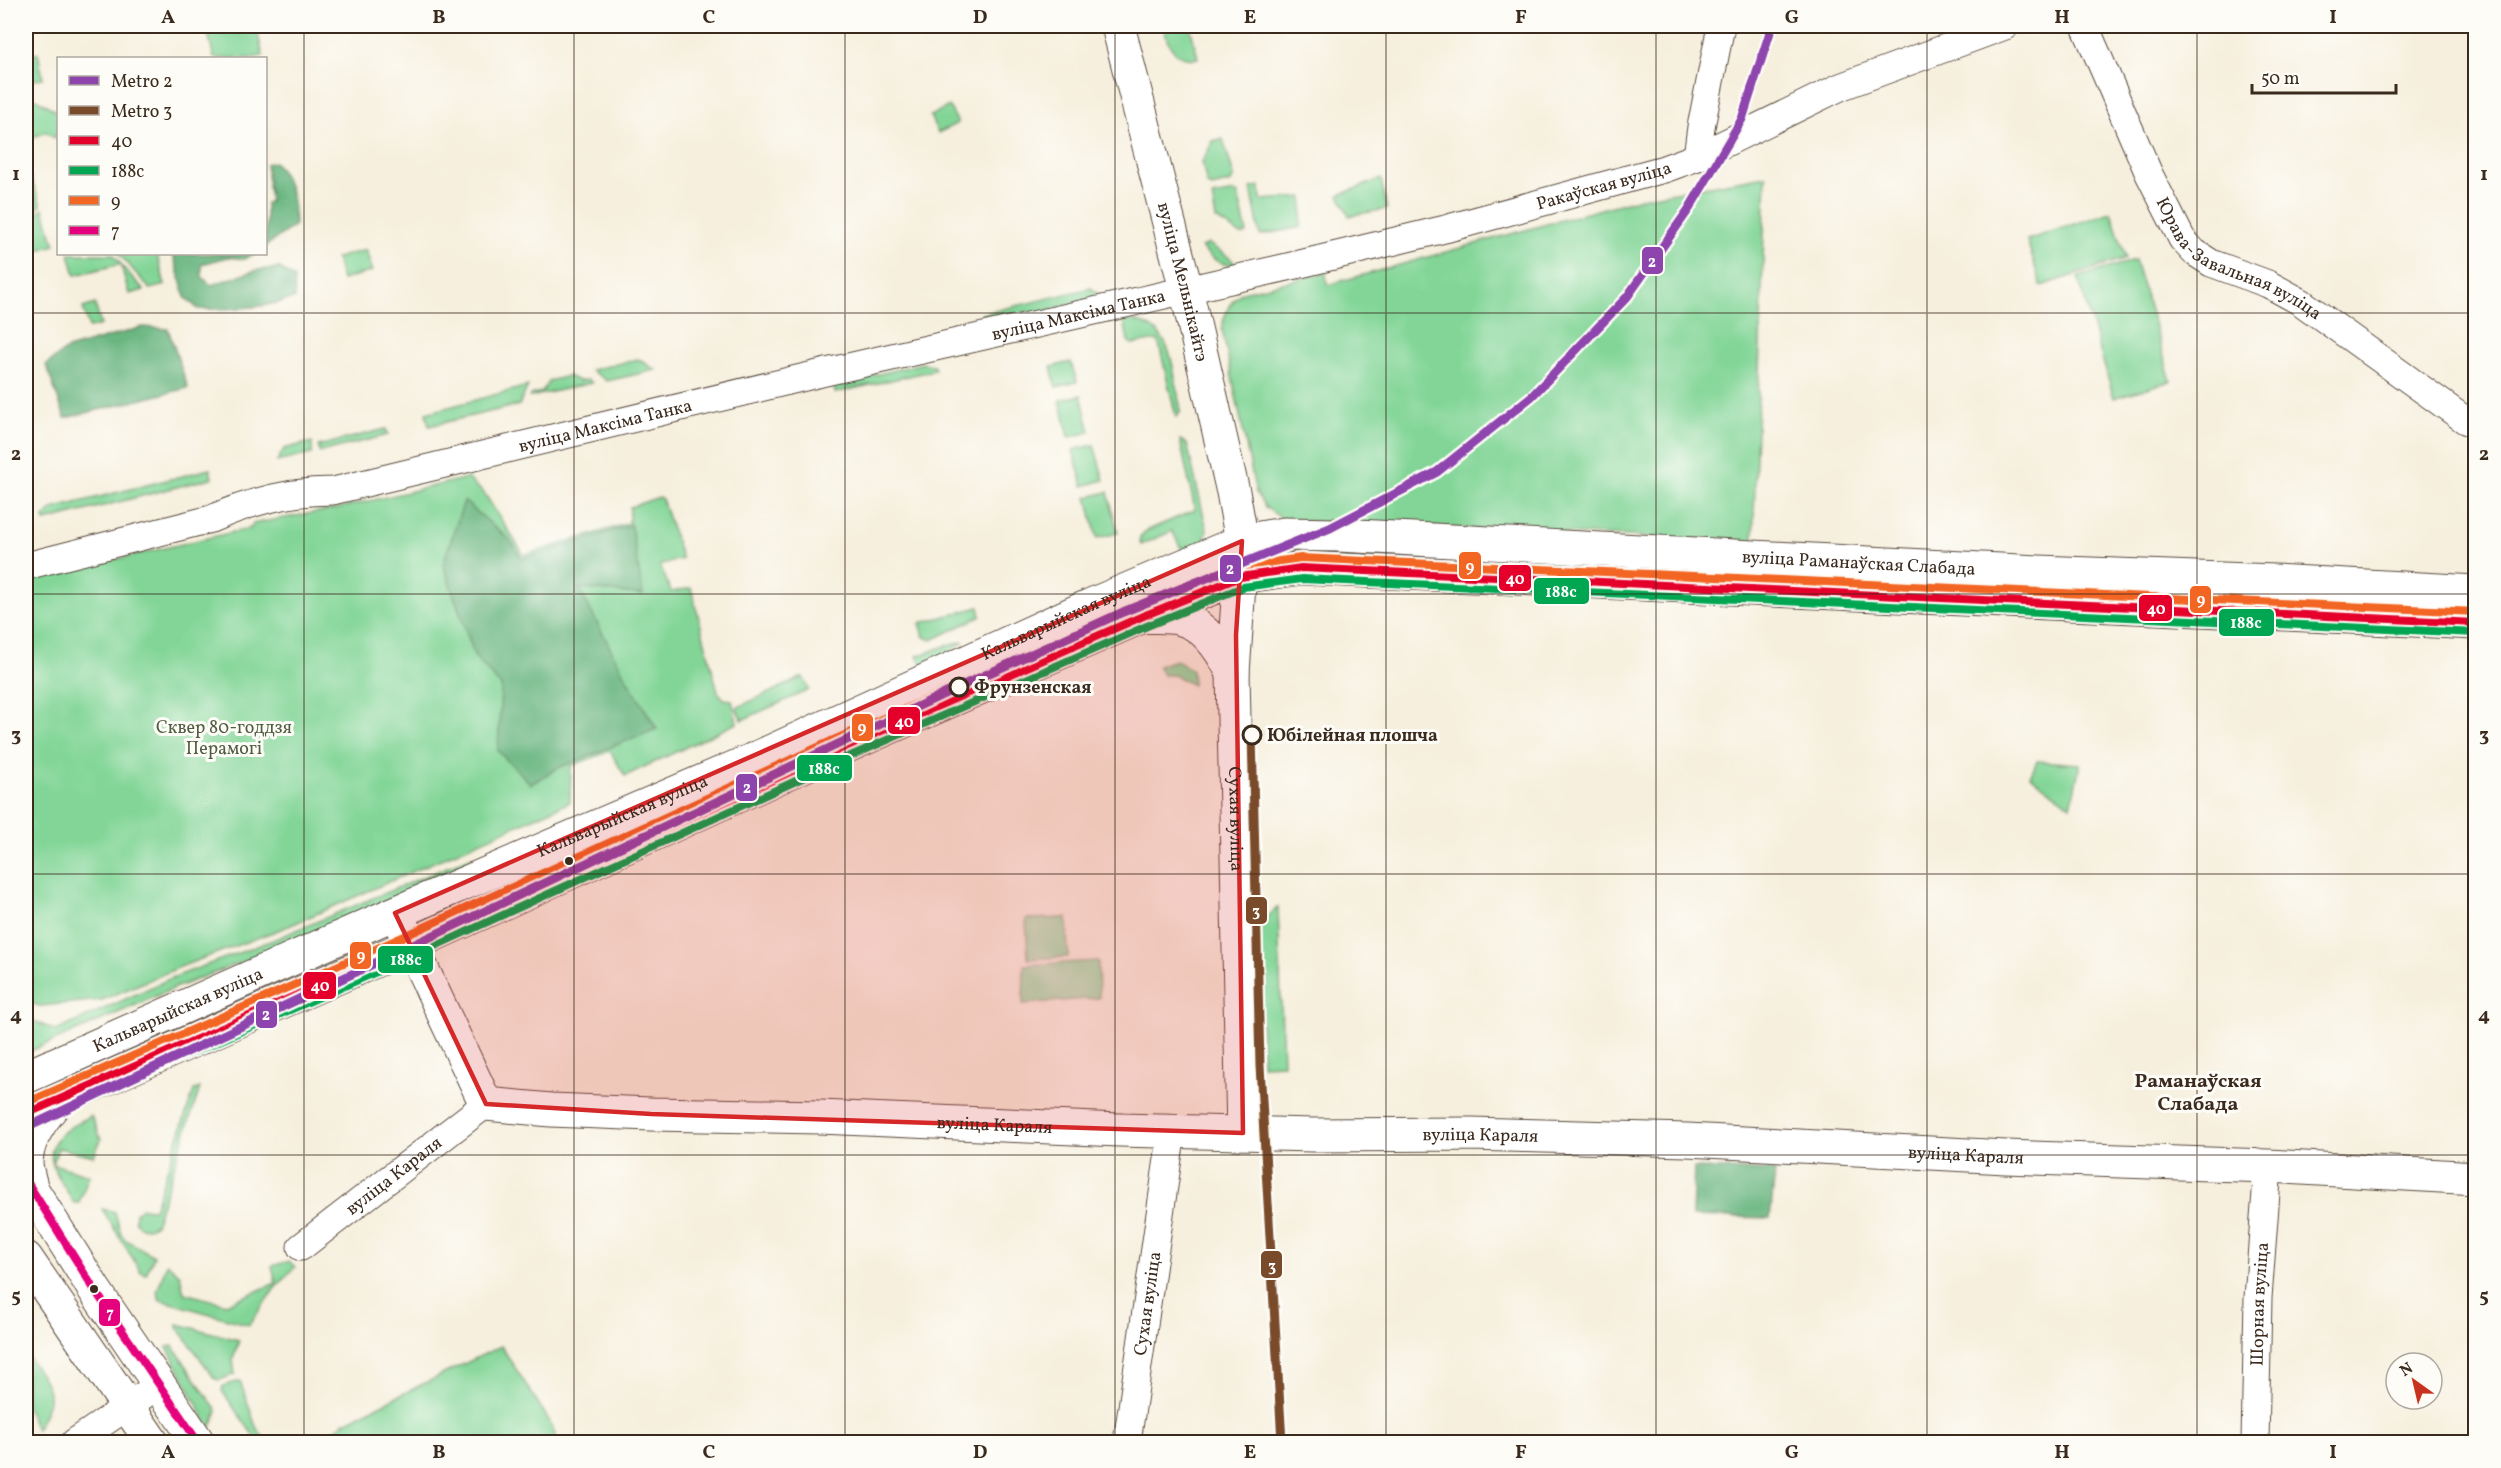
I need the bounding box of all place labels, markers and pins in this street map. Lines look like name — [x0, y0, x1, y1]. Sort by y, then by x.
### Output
place label: Фрунзенская — [974, 676, 1091, 701]
marker: Фрунзенская — [949, 677, 969, 697]
place label: Юбілейная плошча — [1267, 724, 1438, 749]
marker: Юбілейная плошча — [1242, 725, 1262, 745]
unlabelled marker — [563, 855, 575, 867]
unlabelled marker — [88, 1283, 100, 1295]

